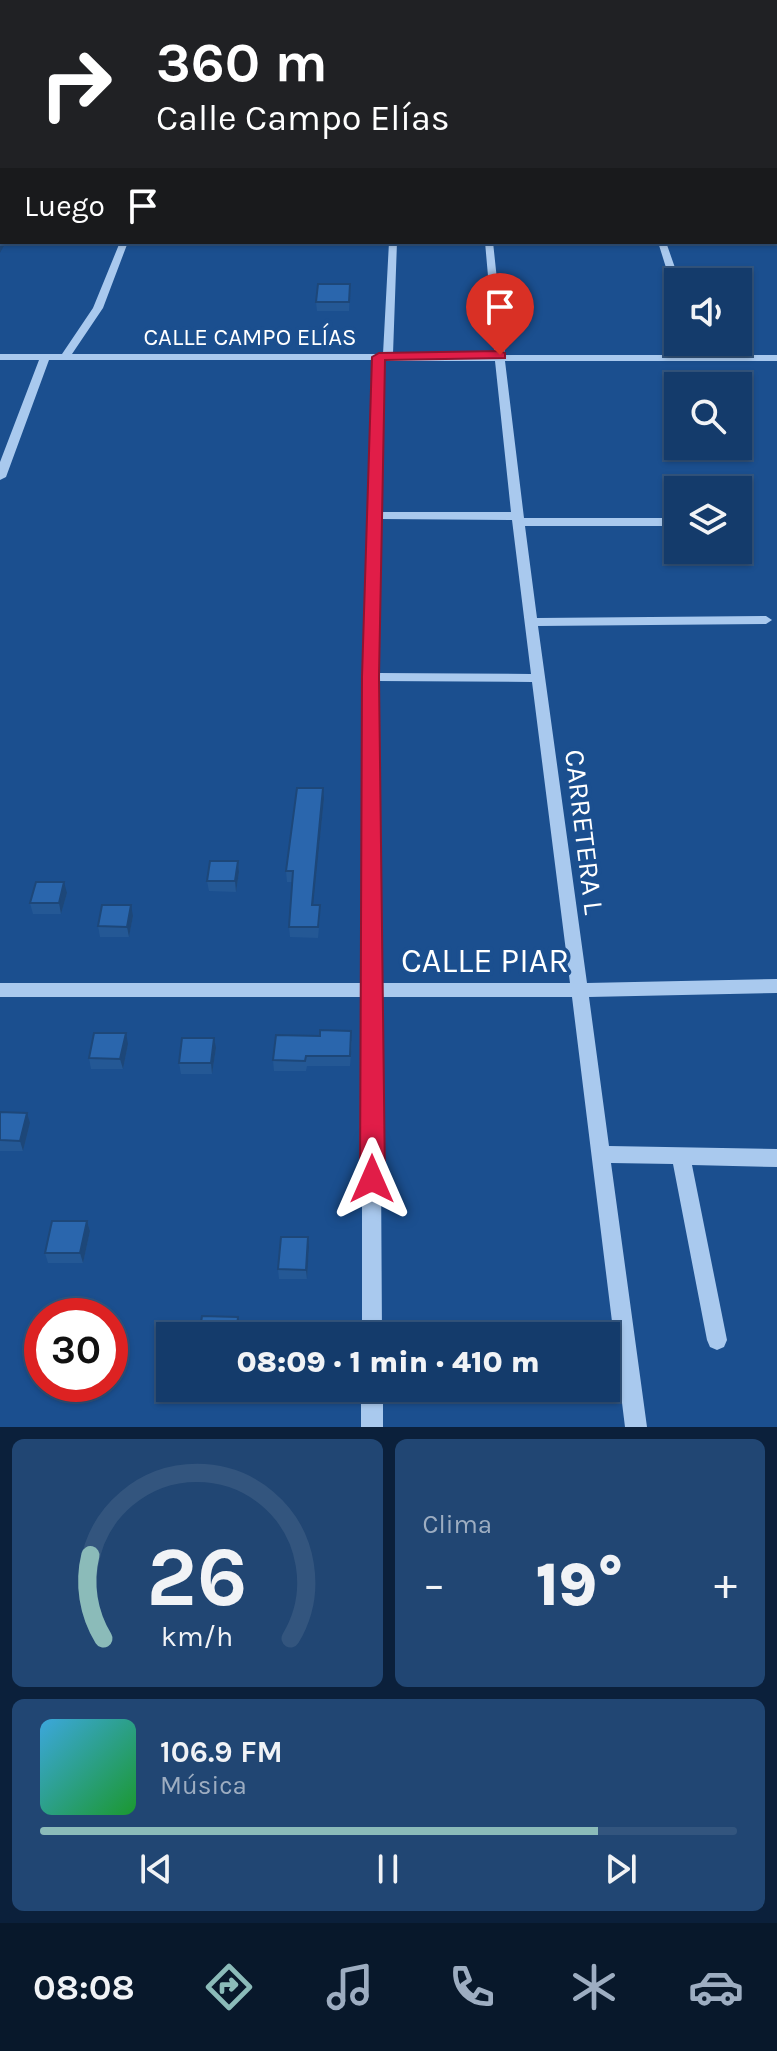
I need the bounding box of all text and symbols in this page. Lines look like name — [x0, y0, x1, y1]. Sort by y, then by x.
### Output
text: 360 m — [156, 30, 328, 95]
icon: right — [24, 32, 128, 136]
text: Calle Campo Elías — [156, 97, 450, 139]
icon: arrive — [121, 184, 165, 228]
text: Luego — [24, 188, 105, 224]
map controls — [664, 268, 752, 564]
button: sound — [664, 268, 752, 356]
pin — [466, 273, 534, 355]
icon: arrive — [478, 285, 522, 329]
street label: CALLE CAMPO ELÍAS — [143, 322, 357, 351]
button: search — [664, 372, 752, 460]
button: layers — [664, 476, 752, 564]
street label: CARRETERA L — [558, 748, 611, 916]
street label: CALLE PIAR — [401, 941, 569, 981]
position arrow — [330, 1137, 414, 1221]
speed limit sign: 30 — [24, 1298, 128, 1402]
text: 08:09 · 1 min · 410 m — [236, 1344, 540, 1380]
text: Clima — [423, 1509, 492, 1540]
text: 26 — [147, 1529, 248, 1626]
text: 19° — [536, 1550, 624, 1620]
text: − — [423, 1559, 446, 1610]
text: + — [714, 1559, 737, 1610]
text: km/h — [161, 1620, 233, 1653]
text: 106.9 FM — [160, 1734, 283, 1770]
text: Música — [160, 1770, 247, 1801]
icon: previous — [134, 1847, 178, 1891]
icon: pause — [366, 1847, 410, 1891]
icon: next — [599, 1847, 643, 1891]
icon: directions — [201, 1959, 257, 2015]
icon: music — [322, 1959, 378, 2015]
icon: phone — [444, 1959, 500, 2015]
icon: climate — [566, 1959, 622, 2015]
icon: car — [688, 1959, 744, 2015]
text: 08:08 — [33, 1966, 135, 2008]

